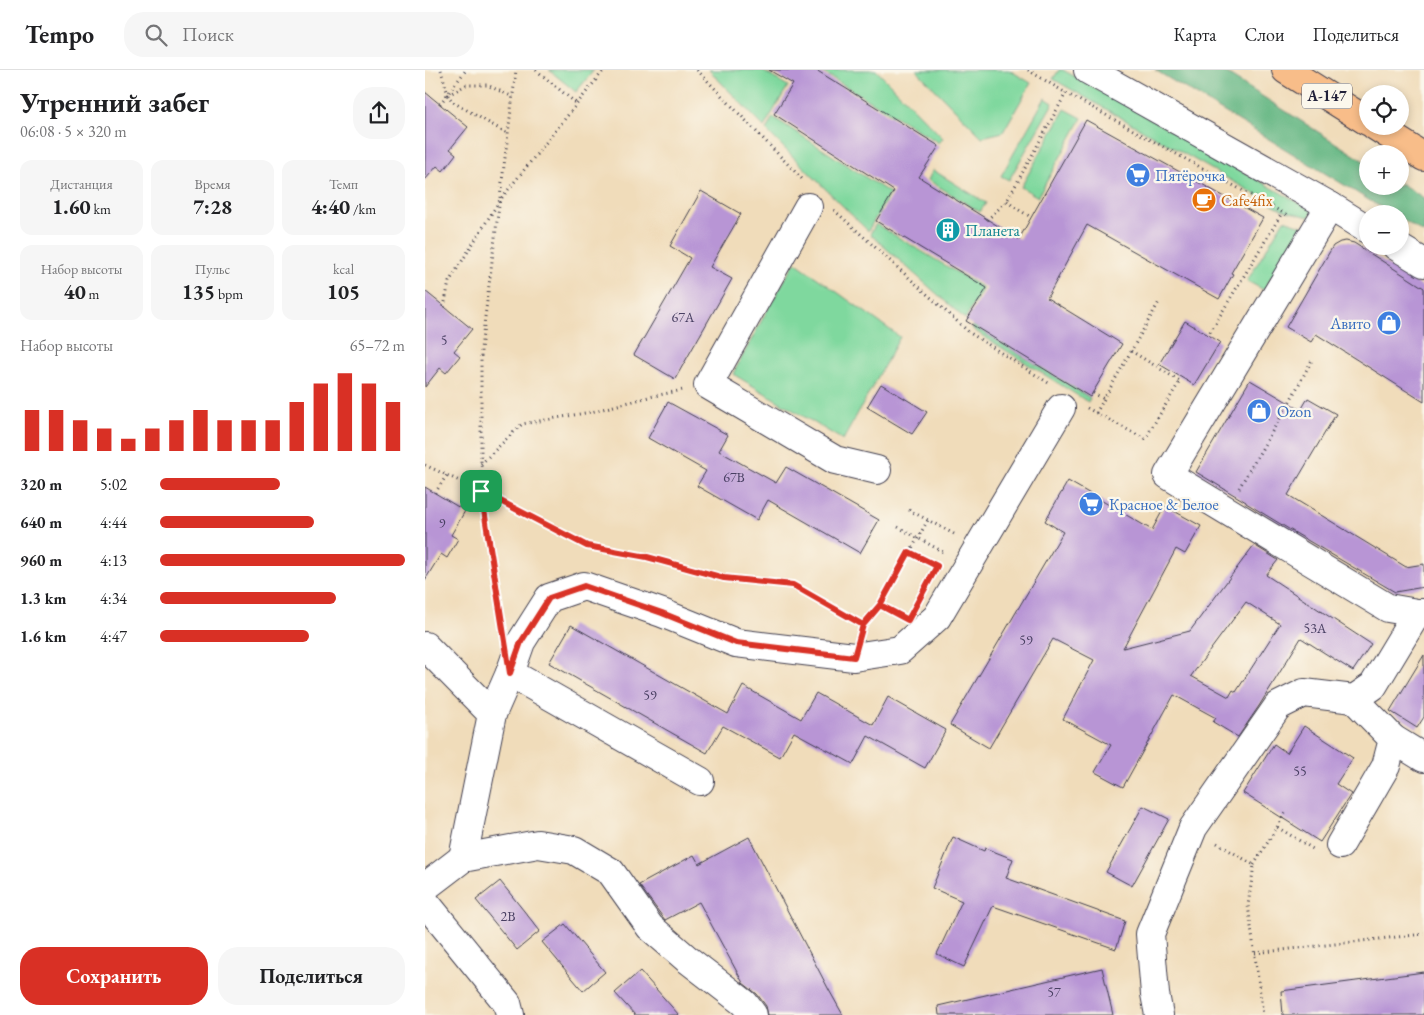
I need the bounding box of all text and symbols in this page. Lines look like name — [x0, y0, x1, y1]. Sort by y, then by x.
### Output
search box — [124, 12, 474, 57]
text: Tempo — [25, 19, 94, 50]
icon: search — [142, 21, 170, 49]
text: Поиск — [182, 22, 234, 47]
text: Карта — [1174, 23, 1217, 46]
text: Слои — [1245, 23, 1284, 46]
text: Поделиться — [1312, 23, 1399, 46]
text: Утренний забег — [20, 84, 209, 120]
road number: А-147 — [1302, 84, 1352, 108]
map controls — [1359, 85, 1409, 255]
button: locate — [1359, 85, 1409, 135]
button: share — [353, 87, 405, 139]
text: 06:08 · 5 × 320 m — [20, 121, 127, 142]
button: + — [1359, 145, 1409, 195]
supermarket icon: Пятёрочка — [1125, 162, 1151, 188]
place label: Пятёрочка — [1155, 165, 1226, 186]
text: Дистанция — [50, 175, 113, 193]
text: Время — [195, 175, 230, 193]
text: Темп — [329, 175, 358, 193]
cafe icon: Cafe4fix — [1191, 187, 1217, 213]
place label: Cafe4fix — [1221, 190, 1273, 211]
text: 1.60 — [52, 193, 91, 220]
text: 7:28 — [193, 193, 232, 220]
text: 4:40 — [311, 193, 350, 220]
text: km — [91, 200, 111, 218]
text: /km — [350, 200, 376, 218]
button: − — [1359, 205, 1409, 255]
building icon: Планета — [935, 217, 961, 243]
place label: Планета — [965, 220, 1020, 241]
text: Набор высоты — [41, 260, 122, 278]
text: Пульс — [195, 260, 230, 278]
text: kcal — [333, 260, 354, 278]
text: 40 — [64, 278, 86, 305]
text: 135 — [182, 278, 215, 305]
text: 105 — [327, 278, 360, 305]
text: m — [86, 285, 99, 303]
text: bpm — [215, 285, 243, 303]
house number: 67А — [671, 308, 695, 326]
shop icon: Авито — [1376, 310, 1402, 336]
place label: Авито — [1329, 313, 1371, 334]
house number: 5 — [441, 331, 447, 349]
text: Набор высоты — [20, 335, 113, 356]
text: 65–72 m — [350, 335, 405, 356]
shop icon: Ozon — [1246, 398, 1272, 424]
place label: Ozon — [1277, 401, 1312, 422]
house number: 67В — [723, 468, 745, 486]
pin — [460, 470, 502, 512]
text: 320 m — [20, 474, 62, 495]
text: 5:02 — [100, 474, 127, 495]
icon: arrive — [467, 477, 495, 505]
supermarket icon: Красное & Белое — [1078, 491, 1104, 517]
place label: Красное & Белое — [1109, 494, 1219, 515]
text: 640 m — [20, 512, 62, 533]
text: 4:44 — [100, 512, 127, 533]
house number: 9 — [439, 514, 446, 532]
text: 960 m — [20, 550, 62, 571]
text: 4:13 — [100, 550, 127, 571]
text: 1.3 km — [20, 588, 66, 609]
text: 4:34 — [100, 588, 127, 609]
house number: 53А — [1303, 619, 1327, 637]
text: 1.6 km — [20, 626, 66, 647]
text: 4:47 — [100, 626, 127, 647]
house number: 59 — [1019, 631, 1033, 649]
house number: 59 — [643, 686, 657, 704]
house number: 55 — [1293, 762, 1307, 780]
house number: 2В — [501, 907, 515, 925]
button: Сохранить — [20, 947, 208, 1005]
button: Поделиться — [218, 947, 405, 1005]
house number: 57 — [1047, 983, 1061, 1001]

